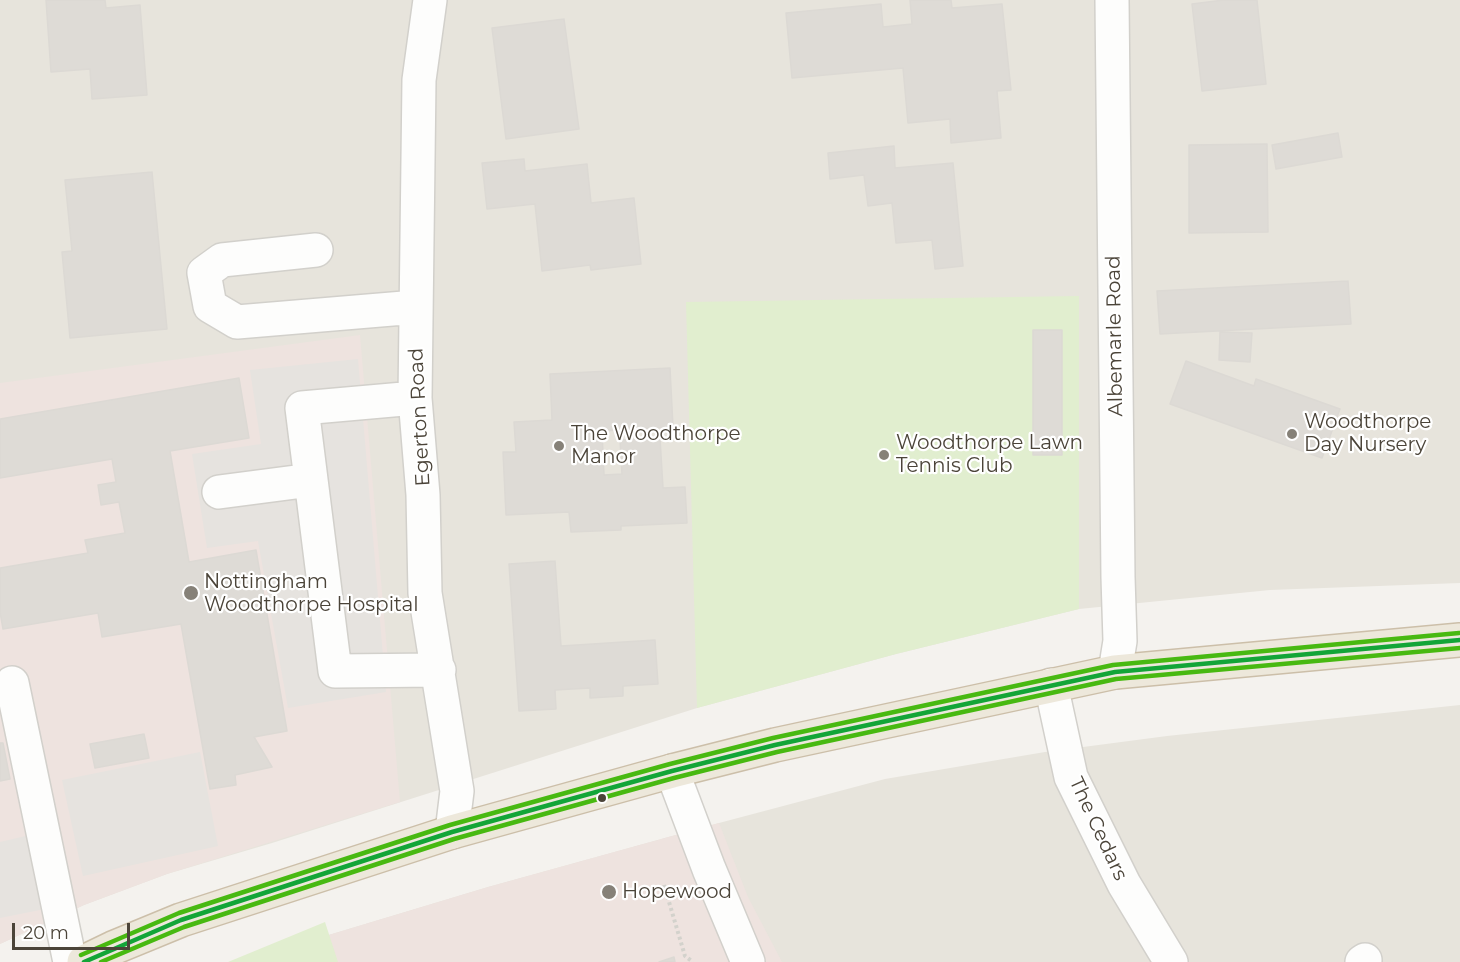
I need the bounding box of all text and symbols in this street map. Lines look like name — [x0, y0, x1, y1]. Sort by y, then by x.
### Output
street label: Albemarle Road — [1102, 255, 1128, 417]
street label: Egerton Road — [404, 347, 436, 487]
place label: Woodthorpe Day Nursery — [1304, 410, 1431, 457]
place label: The Woodthorpe Manor — [571, 422, 741, 469]
marker: Woodthorpe Day Nursery — [1285, 427, 1299, 441]
place label: Woodthorpe Lawn Tennis Club — [896, 431, 1083, 478]
marker: The Woodthorpe Manor — [552, 439, 566, 453]
marker: Woodthorpe Lawn Tennis Club — [877, 448, 891, 462]
place label: Nottingham Woodthorpe Hospital — [204, 570, 419, 617]
marker: Nottingham Woodthorpe Hospital — [182, 584, 200, 602]
street label: The Cedars — [1064, 774, 1132, 884]
unlabelled marker — [596, 792, 608, 804]
place label: Hopewood — [622, 880, 732, 904]
marker: Hopewood — [600, 883, 618, 901]
scale bar — [15, 911, 134, 949]
text: 20 m — [23, 922, 69, 944]

